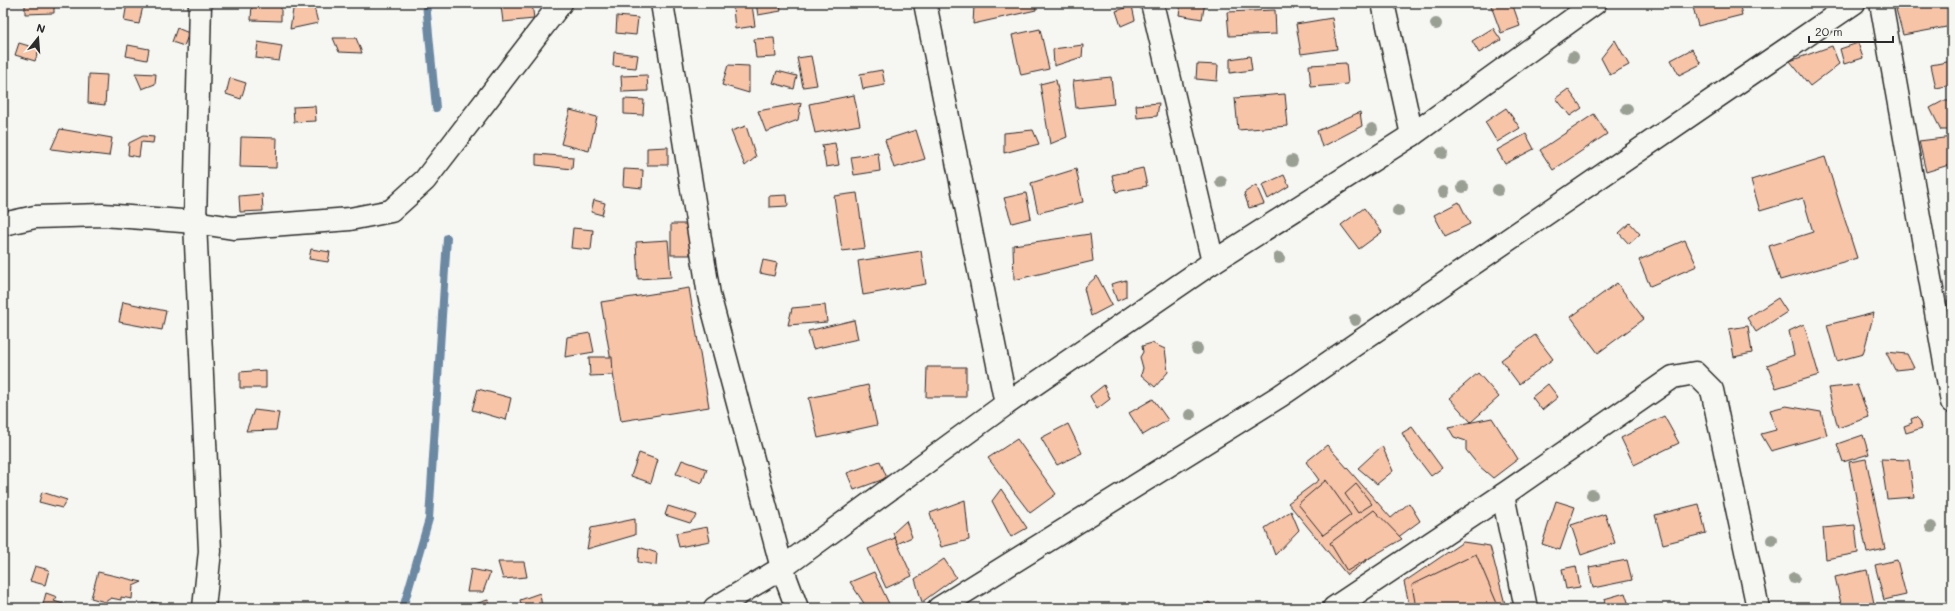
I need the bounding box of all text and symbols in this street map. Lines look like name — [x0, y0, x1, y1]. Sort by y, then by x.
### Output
north arrow — [18, 18, 58, 58]
scale bar — [1809, 18, 1893, 44]
text: N — [35, 20, 47, 36]
text: 20 m — [1815, 23, 1843, 39]

